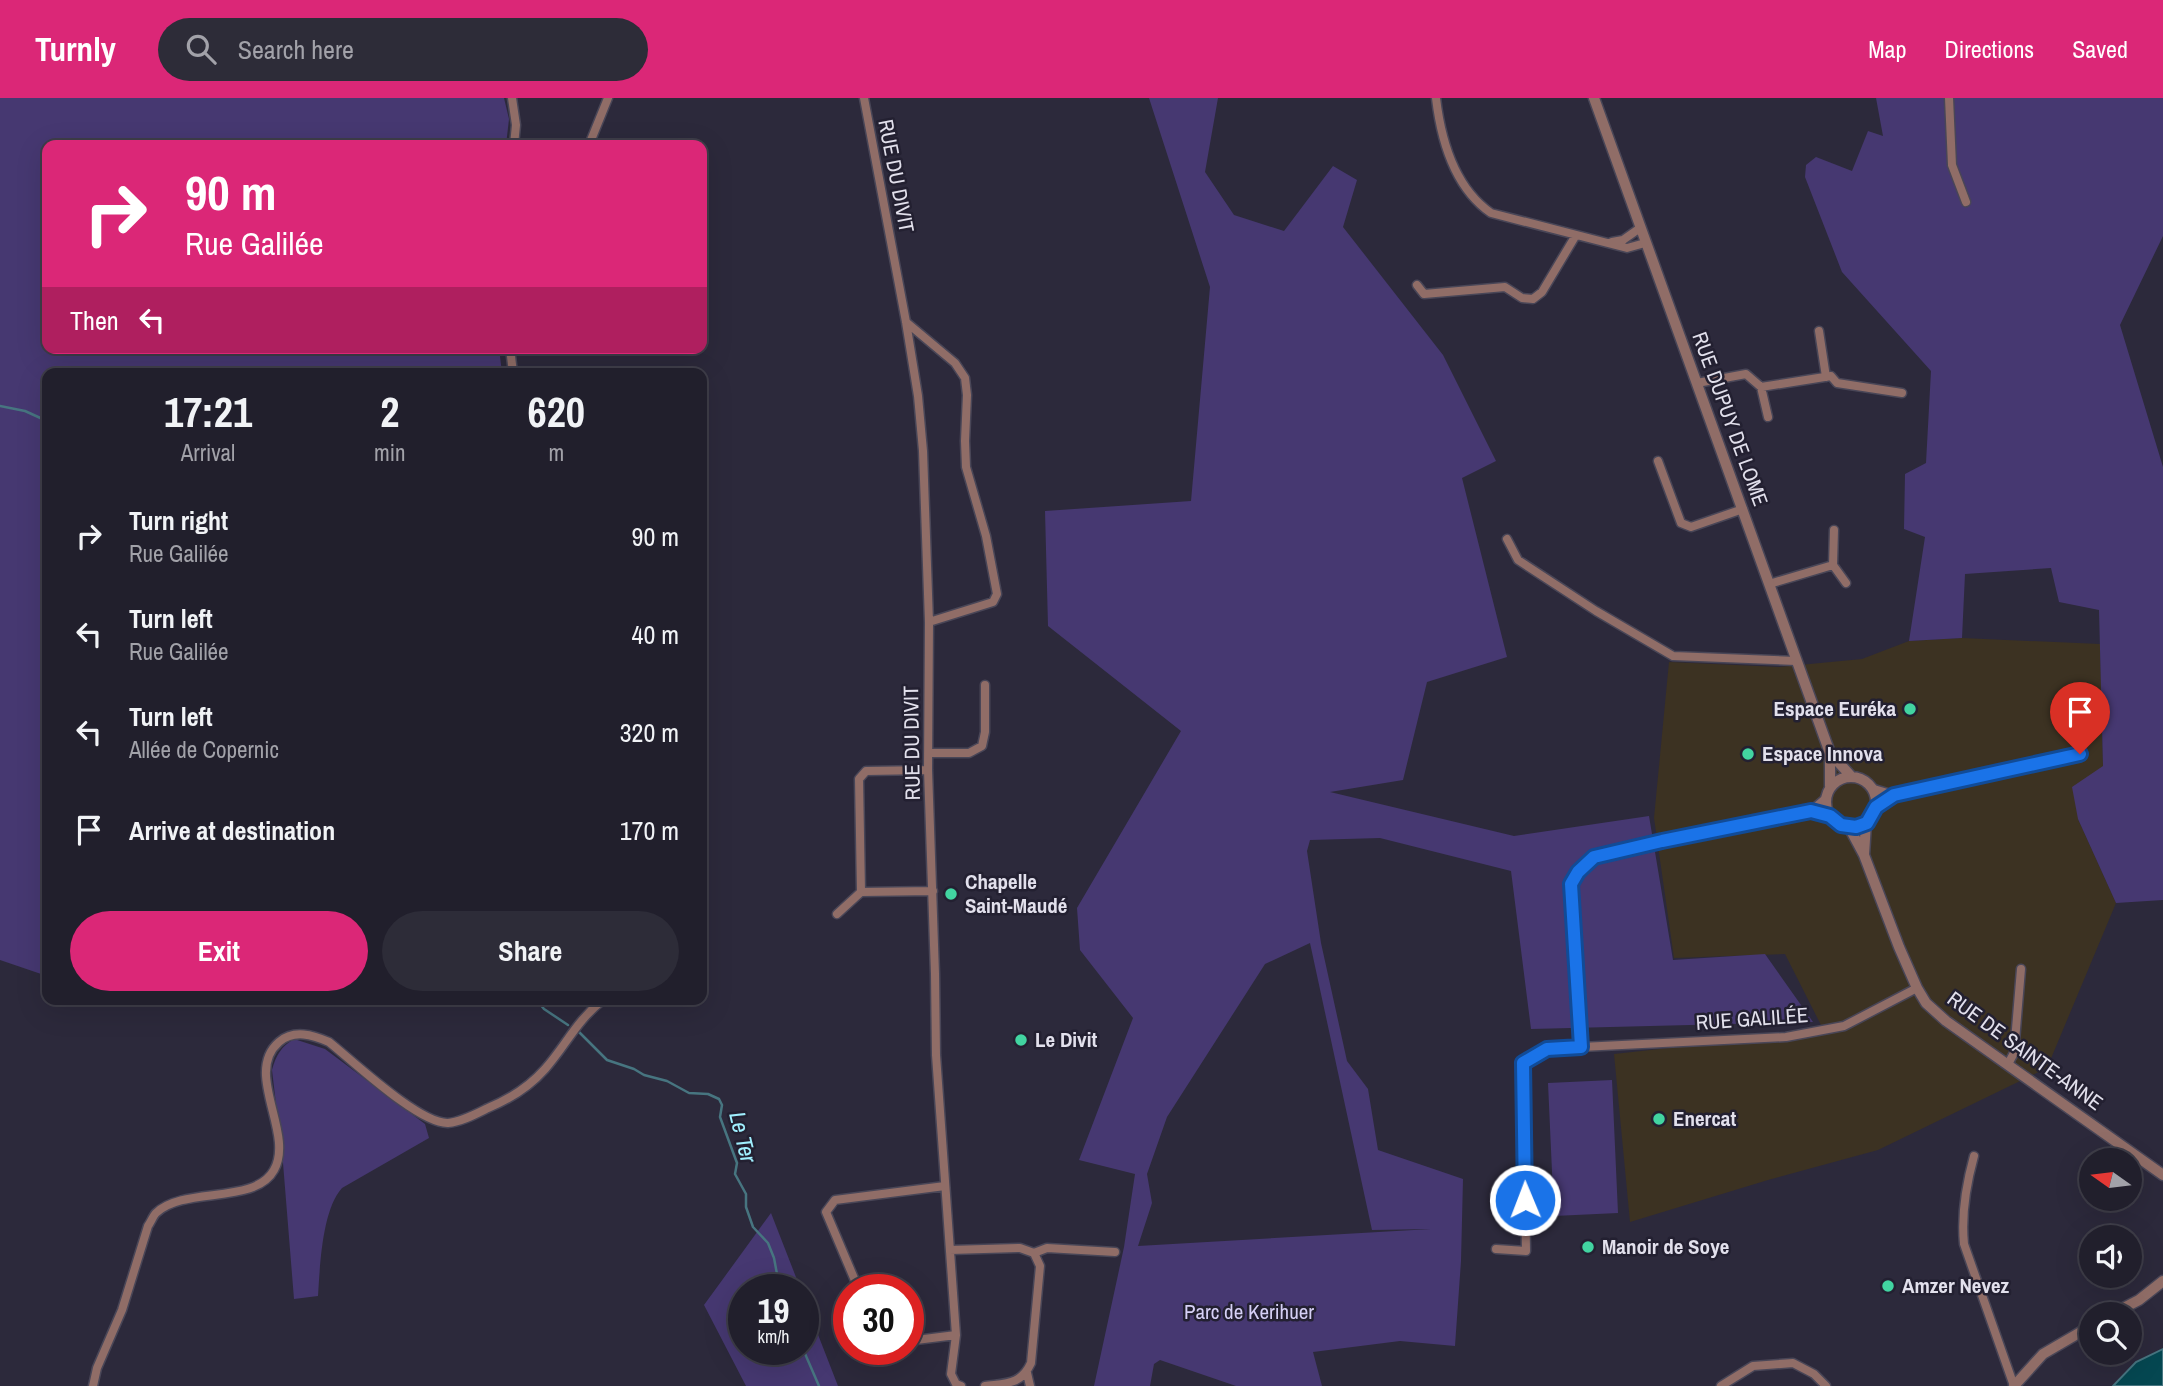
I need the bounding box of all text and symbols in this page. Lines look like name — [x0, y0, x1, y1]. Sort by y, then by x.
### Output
search box — [158, 18, 648, 81]
text: Turnly — [35, 27, 116, 71]
icon: search — [182, 30, 220, 68]
text: Search here — [238, 32, 354, 67]
text: Map — [1868, 33, 1906, 65]
text: Directions — [1944, 33, 2034, 65]
text: Saved — [2072, 33, 2128, 65]
street label: RUE DU DIVIT — [871, 117, 922, 235]
text: 90 m — [185, 159, 277, 225]
icon: right — [70, 168, 161, 259]
text: Rue Galilée — [185, 222, 324, 265]
icon: left — [133, 301, 171, 339]
text: Then — [70, 303, 119, 338]
street label: RUE DUPUY DE LOME — [1685, 328, 1775, 510]
text: 17:21 — [164, 384, 252, 440]
text: 2 — [380, 384, 399, 440]
text: 620 — [528, 384, 585, 440]
text: Arrival — [181, 437, 235, 468]
text: min — [374, 437, 406, 468]
text: m — [548, 437, 564, 468]
text: Turn right — [129, 503, 228, 538]
icon: right — [70, 517, 108, 555]
text: 90 m — [632, 519, 679, 554]
text: Rue Galilée — [129, 538, 229, 569]
text: Turn left — [129, 601, 213, 636]
icon: left — [70, 615, 108, 653]
text: 40 m — [632, 617, 679, 652]
text: Rue Galilée — [129, 636, 229, 667]
pin — [2050, 682, 2110, 754]
street label: RUE DU DIVIT — [896, 685, 927, 801]
icon: arrive — [2061, 693, 2099, 731]
place label: Espace Euréka — [1773, 694, 1896, 723]
text: Turn left — [129, 699, 213, 734]
marker: Espace Euréka — [1902, 701, 1918, 717]
icon: left — [70, 713, 108, 751]
text: 320 m — [620, 715, 679, 750]
text: Allée de Copernic — [129, 734, 279, 765]
place label: Espace Innova — [1762, 739, 1883, 768]
marker: Espace Innova — [1740, 746, 1756, 762]
icon: arrive — [70, 811, 108, 849]
text: Arrive at destination — [129, 813, 335, 848]
text: 170 m — [620, 813, 679, 848]
place label: Chapelle Saint-Maudé — [965, 867, 1067, 920]
marker: Chapelle Saint-Maudé — [943, 886, 959, 902]
button: Exit — [70, 911, 368, 991]
button: Share — [382, 911, 679, 991]
street label: RUE DE SAINTE-ANNE — [1942, 984, 2109, 1117]
street label: RUE GALILÉE — [1695, 1000, 1809, 1037]
place label: Le Divit — [1035, 1025, 1097, 1054]
marker: Le Divit — [1013, 1032, 1029, 1048]
place label: Enercat — [1673, 1104, 1736, 1133]
water label: Le Ter — [722, 1108, 765, 1166]
marker: Enercat — [1651, 1111, 1667, 1127]
north arrow — [2079, 1148, 2142, 1211]
map controls — [2079, 1148, 2142, 1365]
position arrow — [1488, 1163, 1562, 1237]
button: sound — [2079, 1225, 2142, 1288]
place label: Manoir de Soye — [1602, 1232, 1729, 1261]
marker: Manoir de Soye — [1580, 1239, 1596, 1255]
place label: Amzer Nevez — [1902, 1271, 2010, 1300]
speed limit sign: 30 — [833, 1274, 924, 1365]
marker: Amzer Nevez — [1880, 1278, 1896, 1294]
text: 19 — [758, 1287, 789, 1334]
park label: Parc de Kerihuer — [1184, 1297, 1314, 1326]
button: search — [2079, 1302, 2142, 1365]
text: km/h — [758, 1324, 790, 1349]

